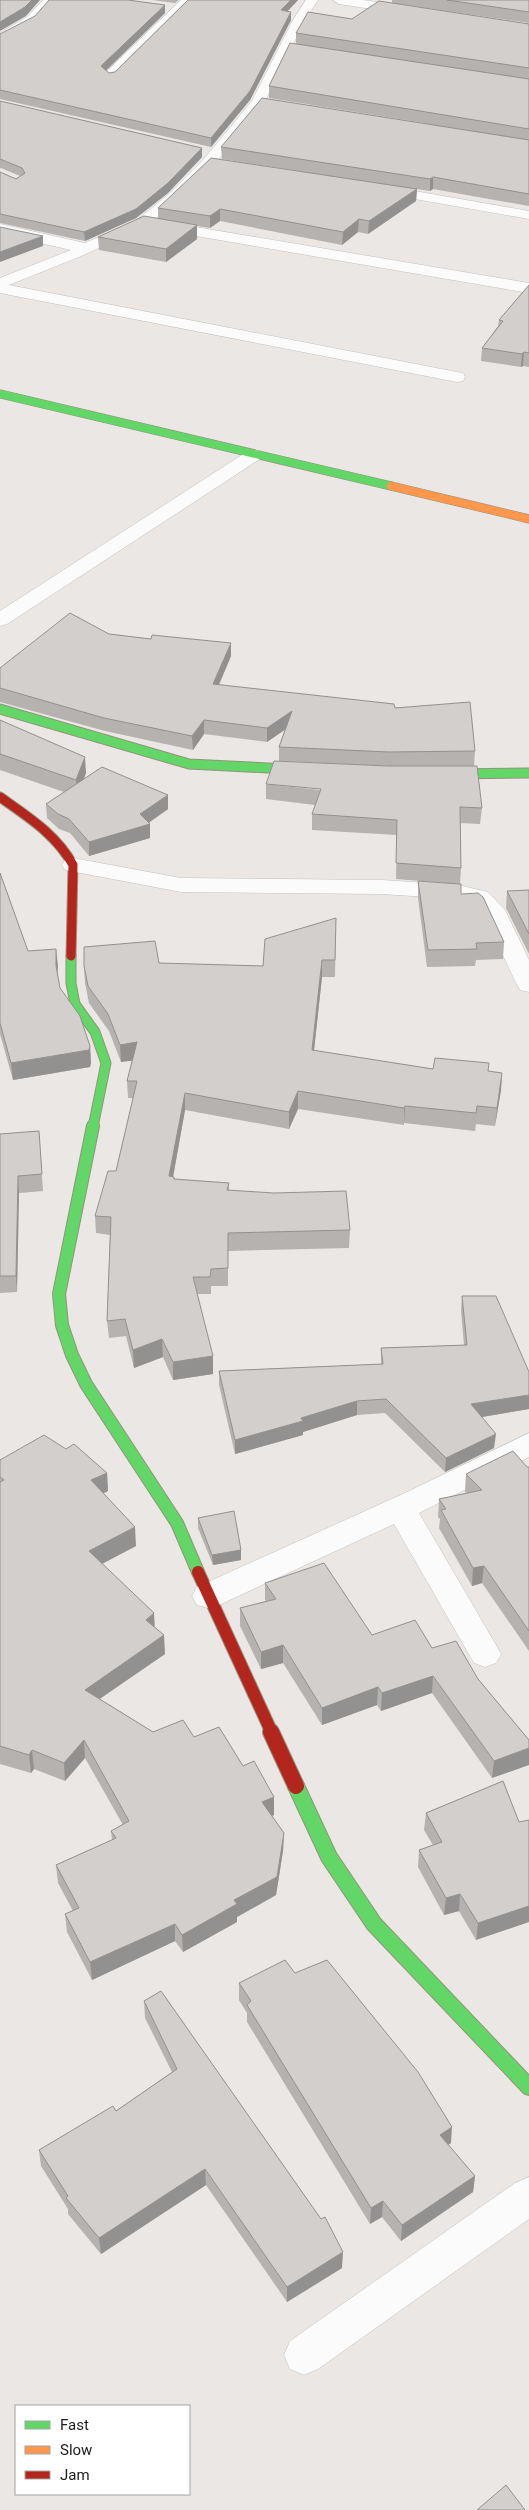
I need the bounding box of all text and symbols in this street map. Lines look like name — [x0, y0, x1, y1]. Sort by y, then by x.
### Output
legend — [15, 2405, 190, 2495]
text: Fast — [60, 2416, 89, 2434]
text: Slow — [60, 2441, 92, 2459]
text: Jam — [60, 2466, 90, 2484]

